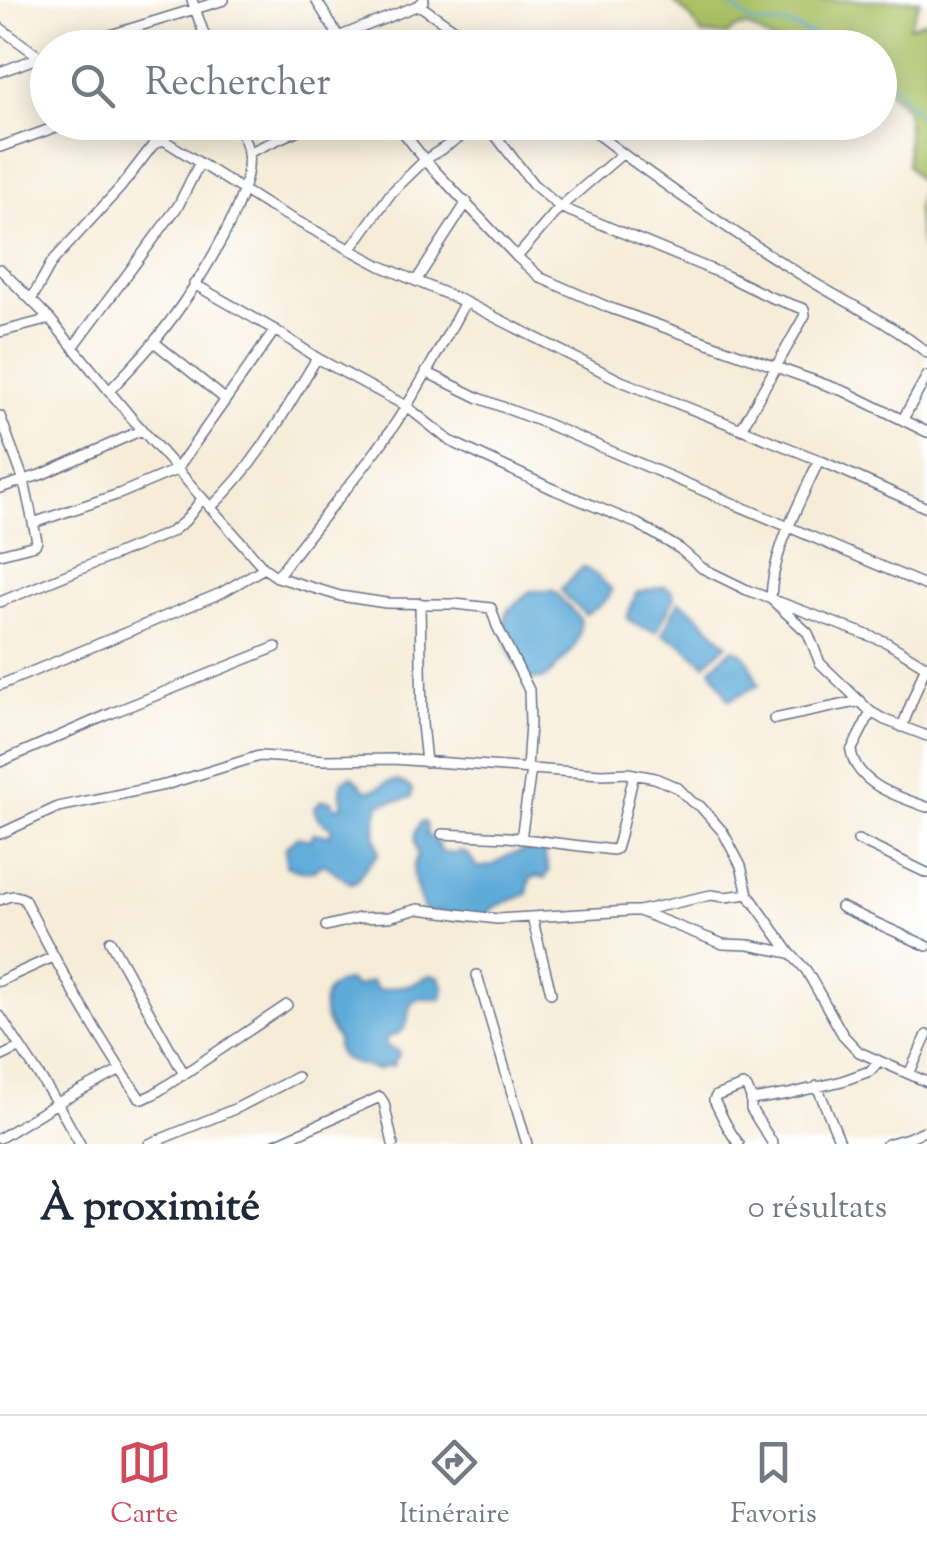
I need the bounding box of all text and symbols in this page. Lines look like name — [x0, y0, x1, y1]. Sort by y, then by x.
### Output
search box — [30, 30, 897, 140]
icon: search — [65, 58, 120, 113]
text: Rechercher — [145, 58, 331, 112]
text: À proximité — [40, 1179, 260, 1239]
text: 0 résultats — [748, 1186, 887, 1232]
tab: Carte — [110, 1435, 178, 1535]
tab: Itinéraire — [399, 1435, 510, 1535]
tab: Favoris — [730, 1435, 817, 1535]

